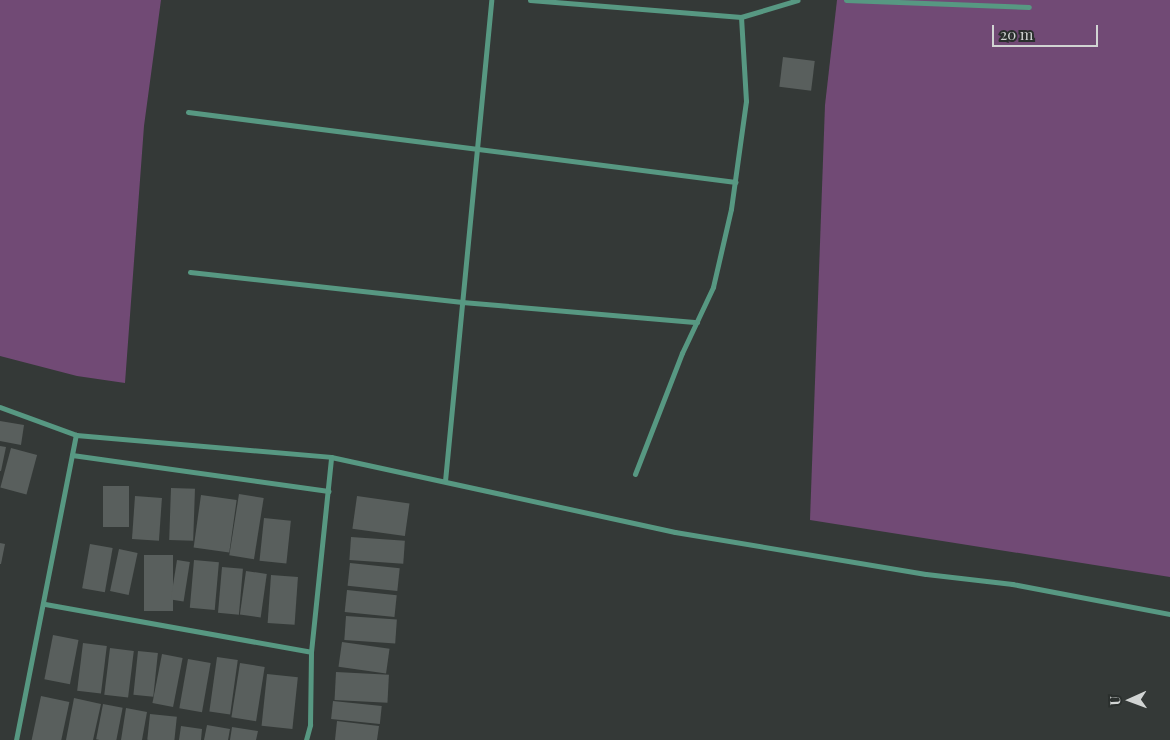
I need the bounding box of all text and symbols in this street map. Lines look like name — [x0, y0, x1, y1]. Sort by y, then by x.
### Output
scale bar — [995, 15, 1101, 47]
text: 20 m — [1000, 24, 1033, 44]
north arrow — [1105, 675, 1155, 725]
text: U — [1105, 695, 1124, 706]

